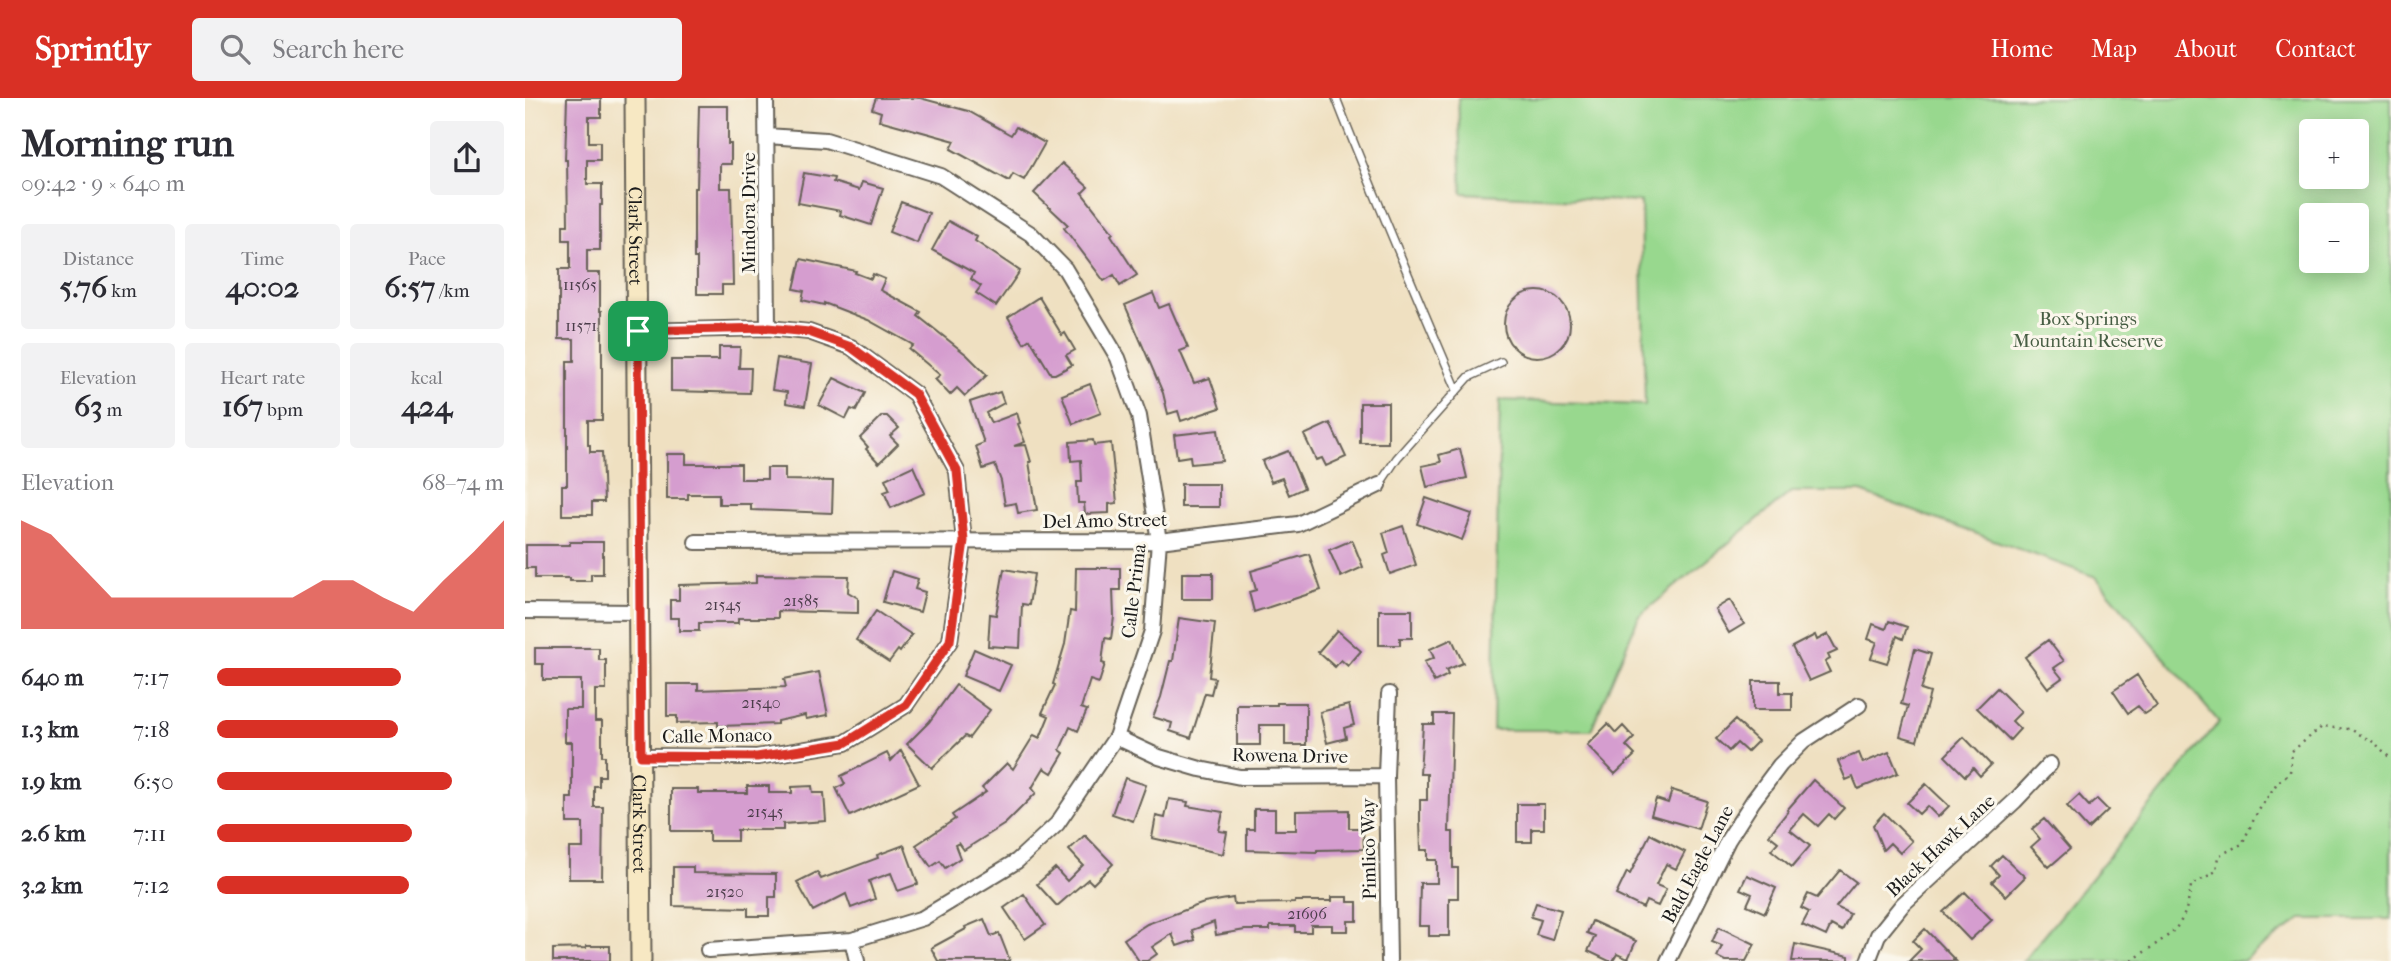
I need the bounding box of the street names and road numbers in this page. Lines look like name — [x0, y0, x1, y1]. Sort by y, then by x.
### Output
street label: Mindora Drive — [738, 152, 760, 274]
street label: Clark Street — [624, 186, 646, 286]
street label: Del Amo Street — [1042, 509, 1168, 533]
street label: Calle Prima — [1117, 542, 1151, 640]
street label: Calle Monaco — [662, 724, 773, 748]
street label: Rowena Drive — [1232, 744, 1348, 768]
street label: Clark Street — [628, 774, 650, 874]
street label: Black Hawk Lane — [1882, 790, 2000, 902]
street label: Pimlico Way — [1357, 797, 1381, 900]
street label: Bald Eagle Lane — [1658, 802, 1738, 927]

